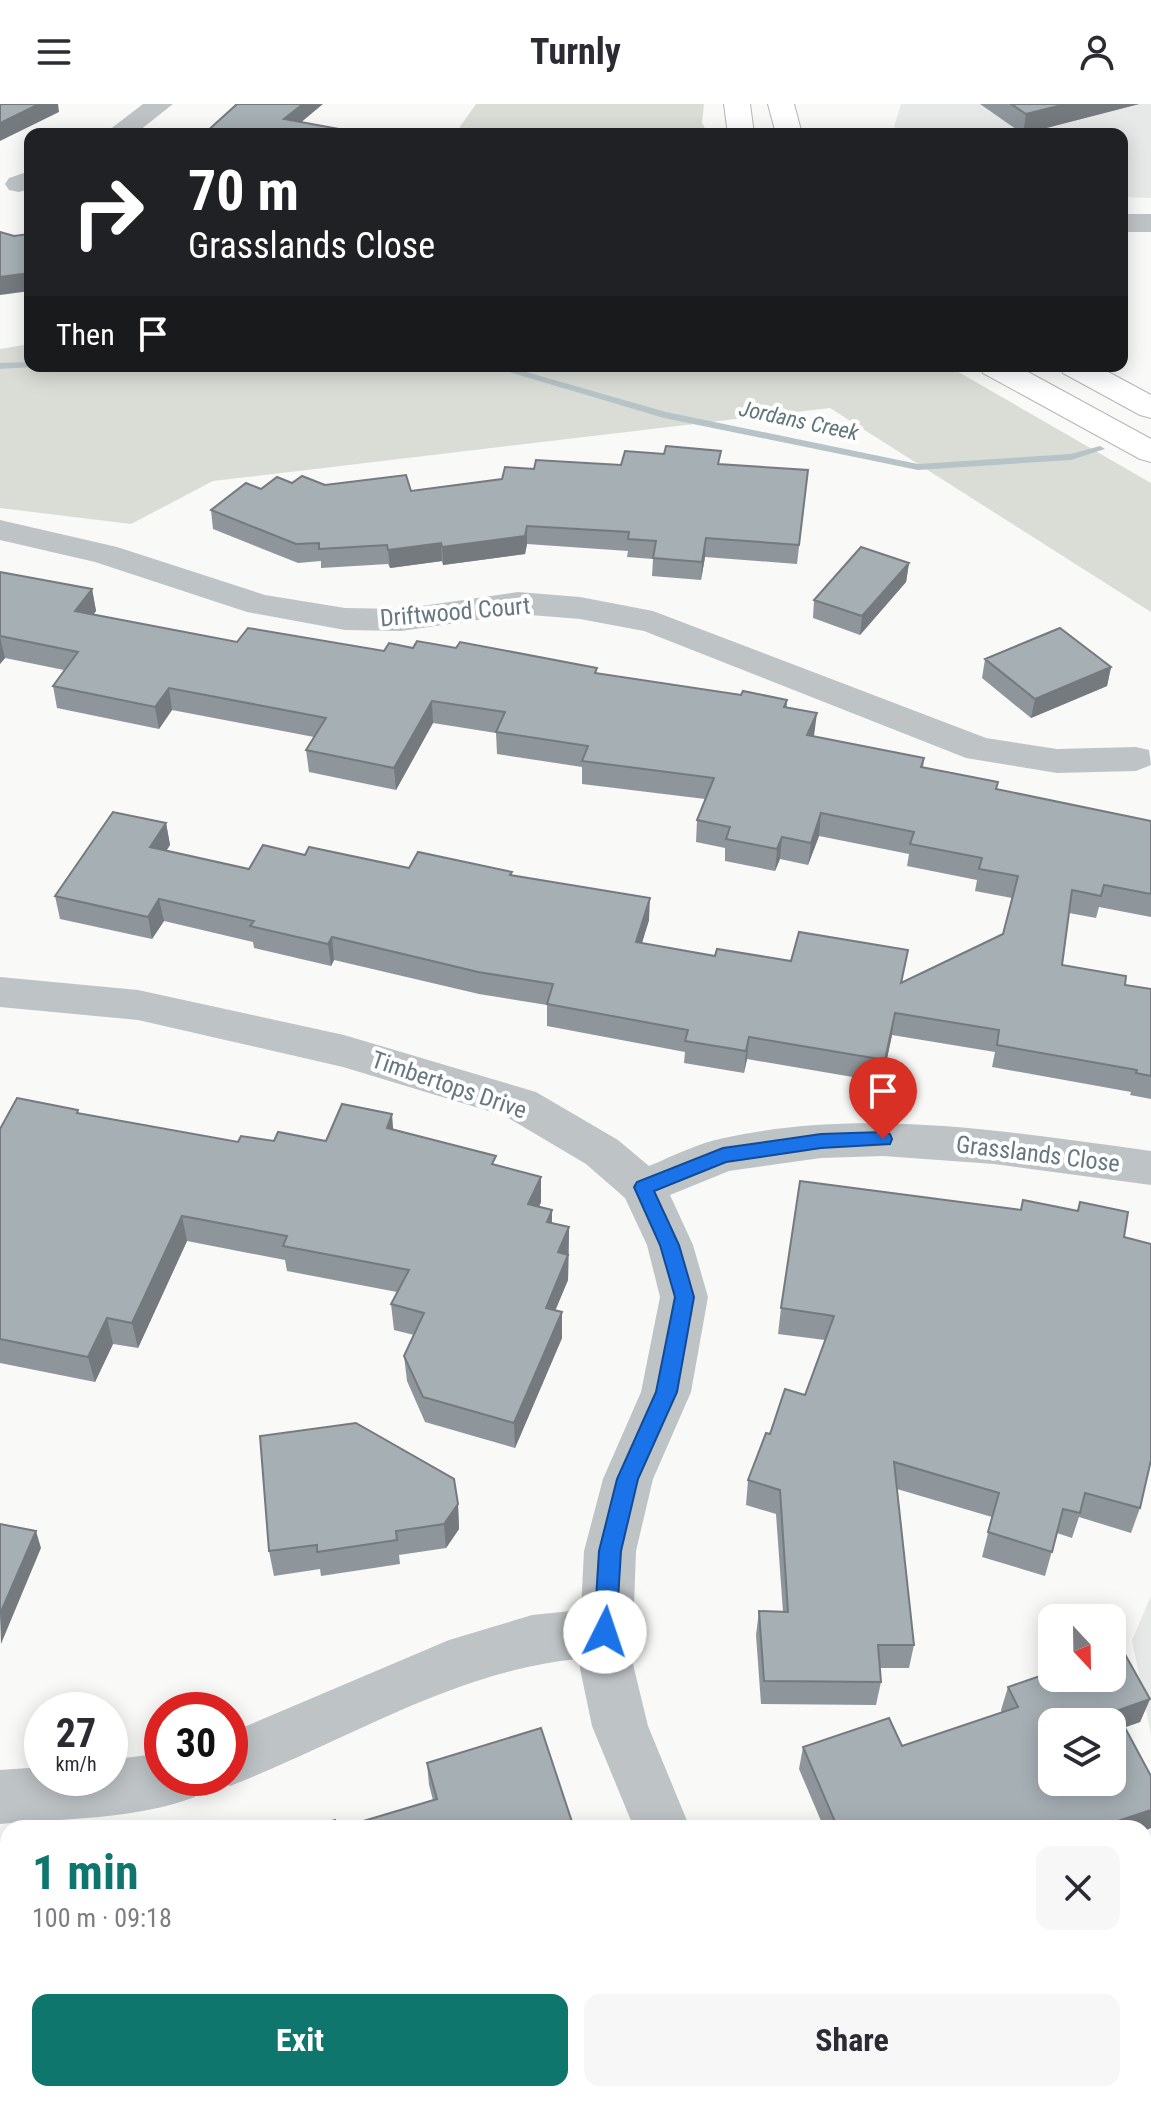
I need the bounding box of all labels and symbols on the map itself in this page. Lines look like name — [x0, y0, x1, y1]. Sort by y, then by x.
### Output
water label: Jordans Creek — [737, 396, 861, 445]
street label: Driftwood Court — [379, 591, 531, 633]
street label: Timbertops Drive — [368, 1045, 530, 1125]
pin — [849, 1057, 917, 1139]
street label: Grasslands Close — [955, 1130, 1121, 1178]
position arrow — [563, 1590, 647, 1674]
north arrow — [1038, 1604, 1126, 1692]
speed limit sign: 30 — [144, 1692, 248, 1796]

